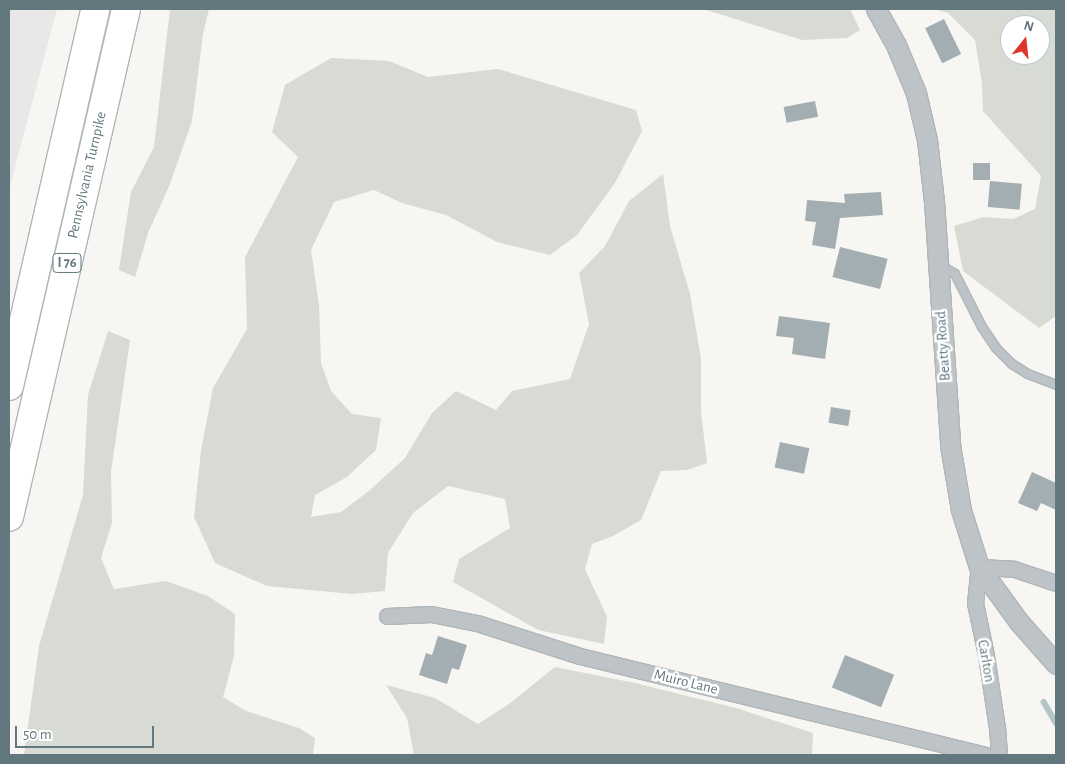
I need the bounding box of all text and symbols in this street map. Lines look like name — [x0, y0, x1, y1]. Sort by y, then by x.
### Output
north arrow — [1000, 15, 1050, 65]
text: N — [1022, 18, 1035, 35]
street label: Pennsylvania Turnpike — [64, 110, 110, 240]
road number: I 76 — [52, 252, 82, 274]
street label: Beatty Road — [932, 310, 954, 382]
street label: Carlton — [973, 638, 999, 684]
street label: Muiro Lane — [652, 665, 720, 699]
scale bar — [18, 716, 156, 748]
text: 50 m — [23, 727, 52, 742]

